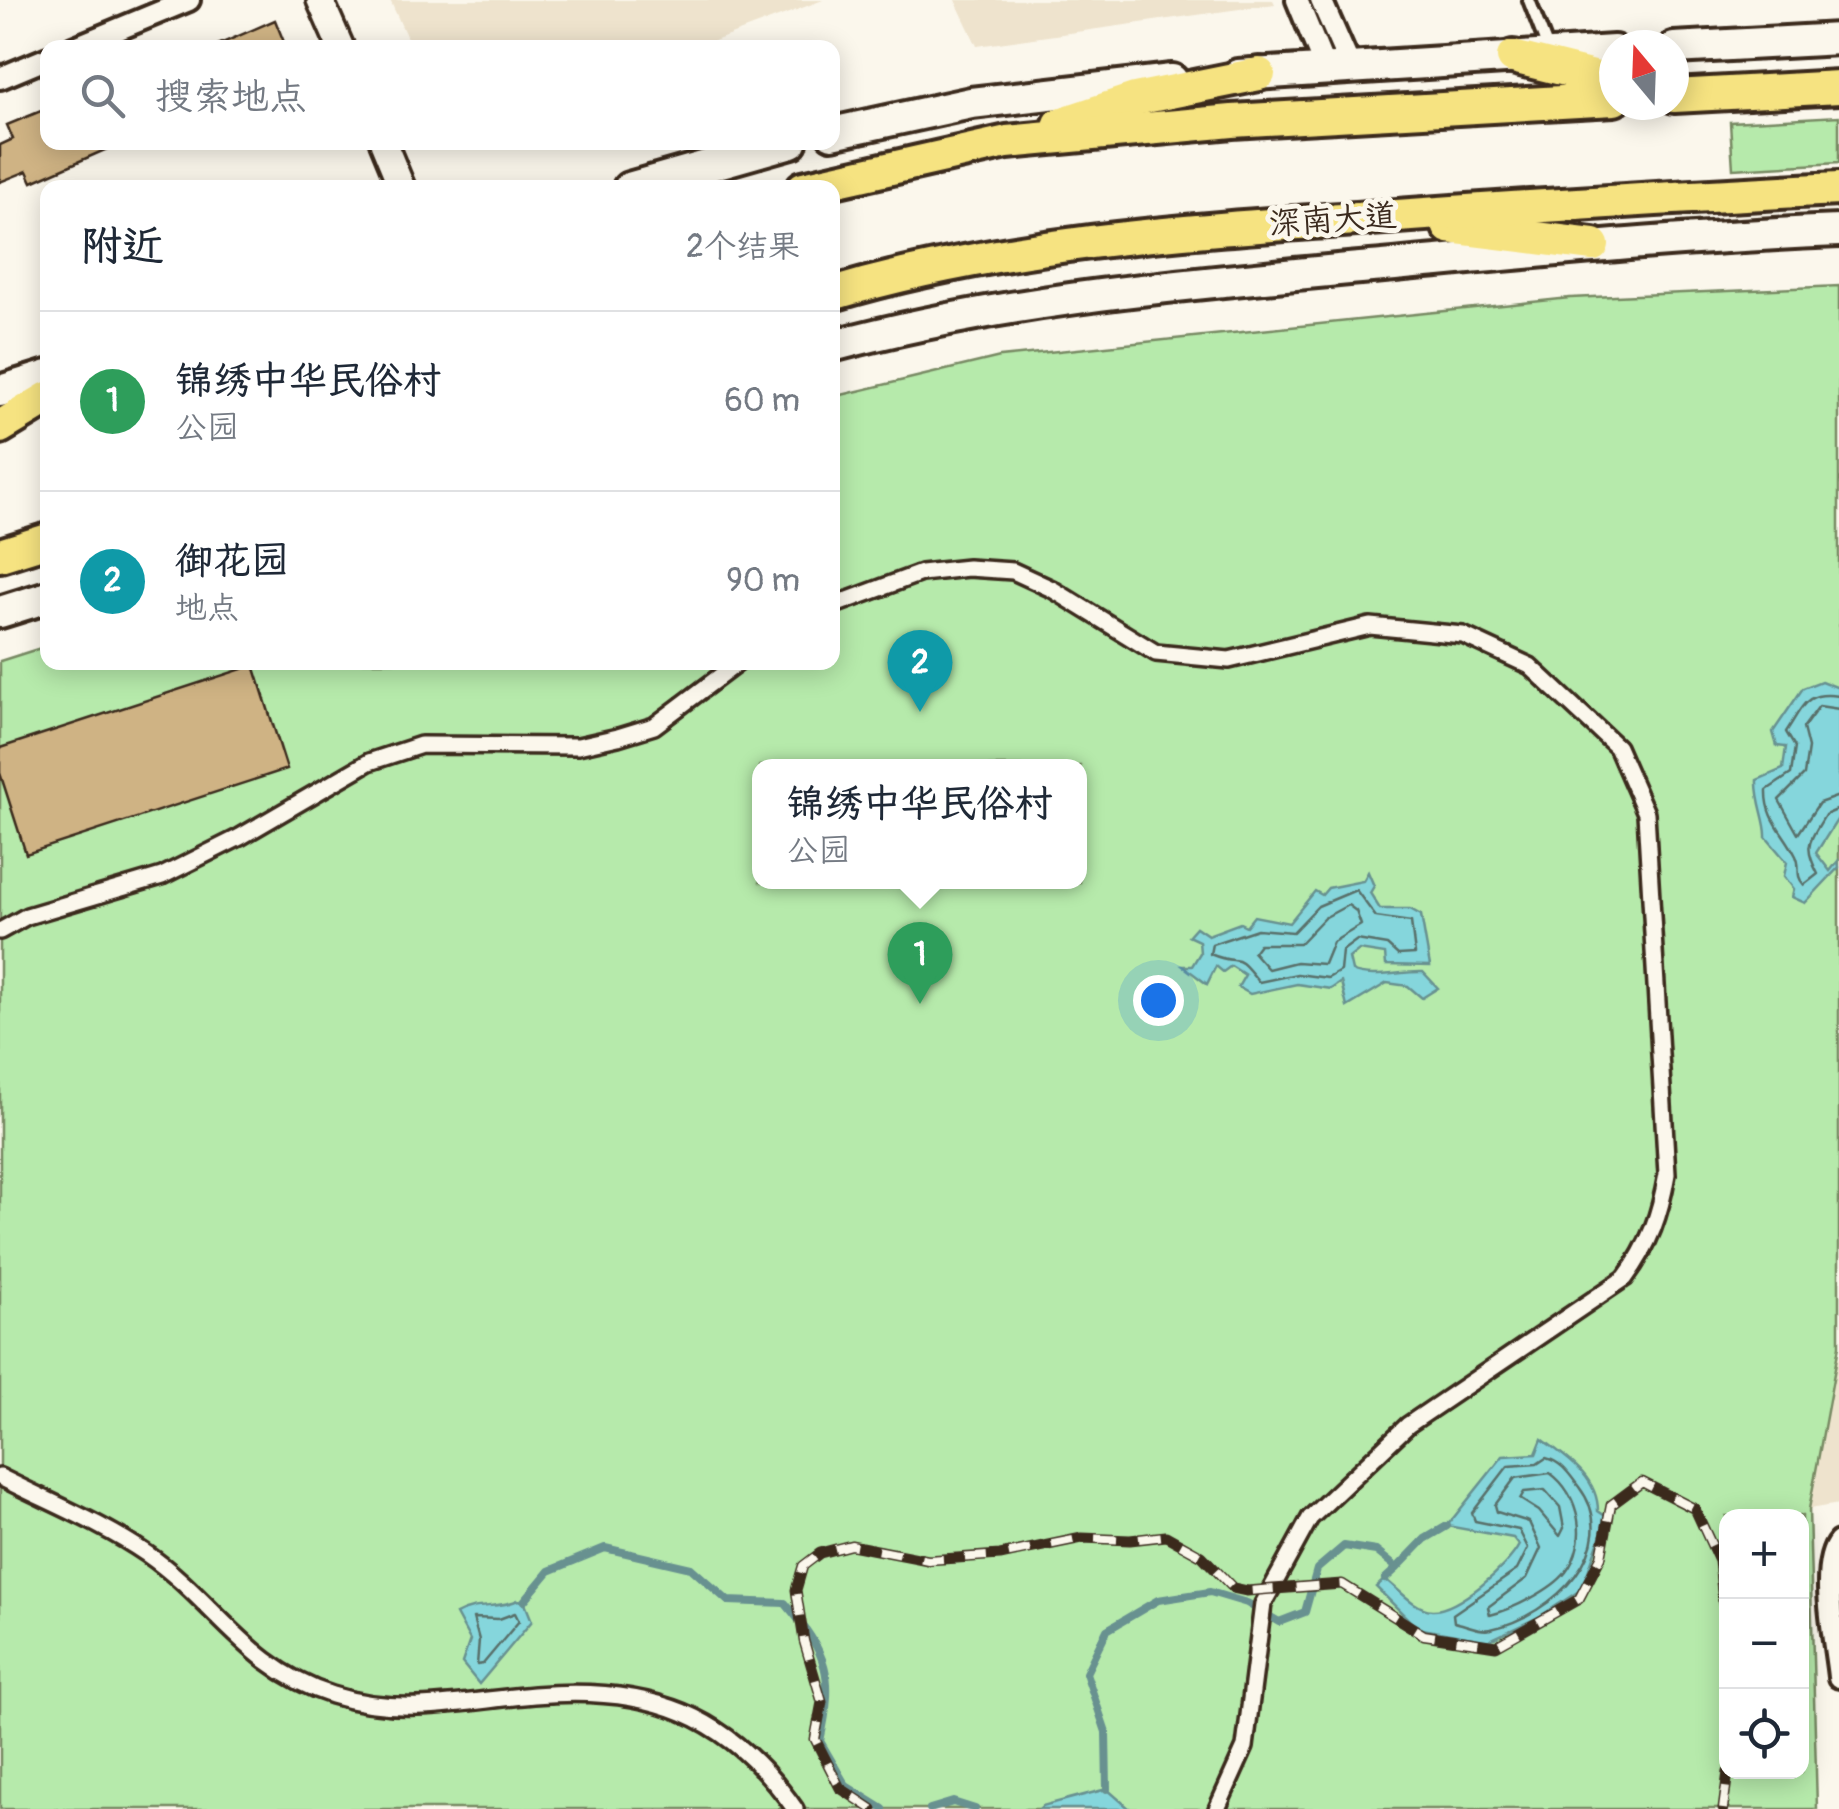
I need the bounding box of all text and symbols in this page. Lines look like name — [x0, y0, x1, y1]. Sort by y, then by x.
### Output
north arrow — [1599, 30, 1689, 120]
search box — [40, 40, 840, 150]
icon: search — [75, 68, 130, 123]
text: 搜索地点 — [155, 73, 307, 121]
street label: 深南大道 — [1268, 196, 1398, 244]
text: 附近 — [80, 221, 164, 273]
text: 2个结果 — [686, 227, 800, 267]
text: 锦绣中华民俗村 — [175, 357, 441, 405]
text: 1 — [106, 381, 119, 421]
text: 60 m — [724, 381, 800, 421]
text: 公园 — [175, 408, 239, 448]
text: 御花园 — [175, 537, 289, 585]
text: 2 — [104, 561, 121, 601]
text: 90 m — [726, 561, 800, 601]
text: 地点 — [175, 588, 239, 628]
pin: 2 — [888, 630, 952, 712]
popup — [752, 759, 1087, 889]
text: 锦绣中华民俗村 — [786, 780, 1053, 828]
text: 公园 — [786, 831, 851, 871]
pin: 1 — [888, 922, 952, 1004]
your location — [1133, 975, 1184, 1026]
map controls — [1719, 1509, 1809, 1779]
button: + — [1719, 1509, 1809, 1599]
button: − — [1719, 1599, 1809, 1689]
button: locate — [1719, 1689, 1809, 1779]

